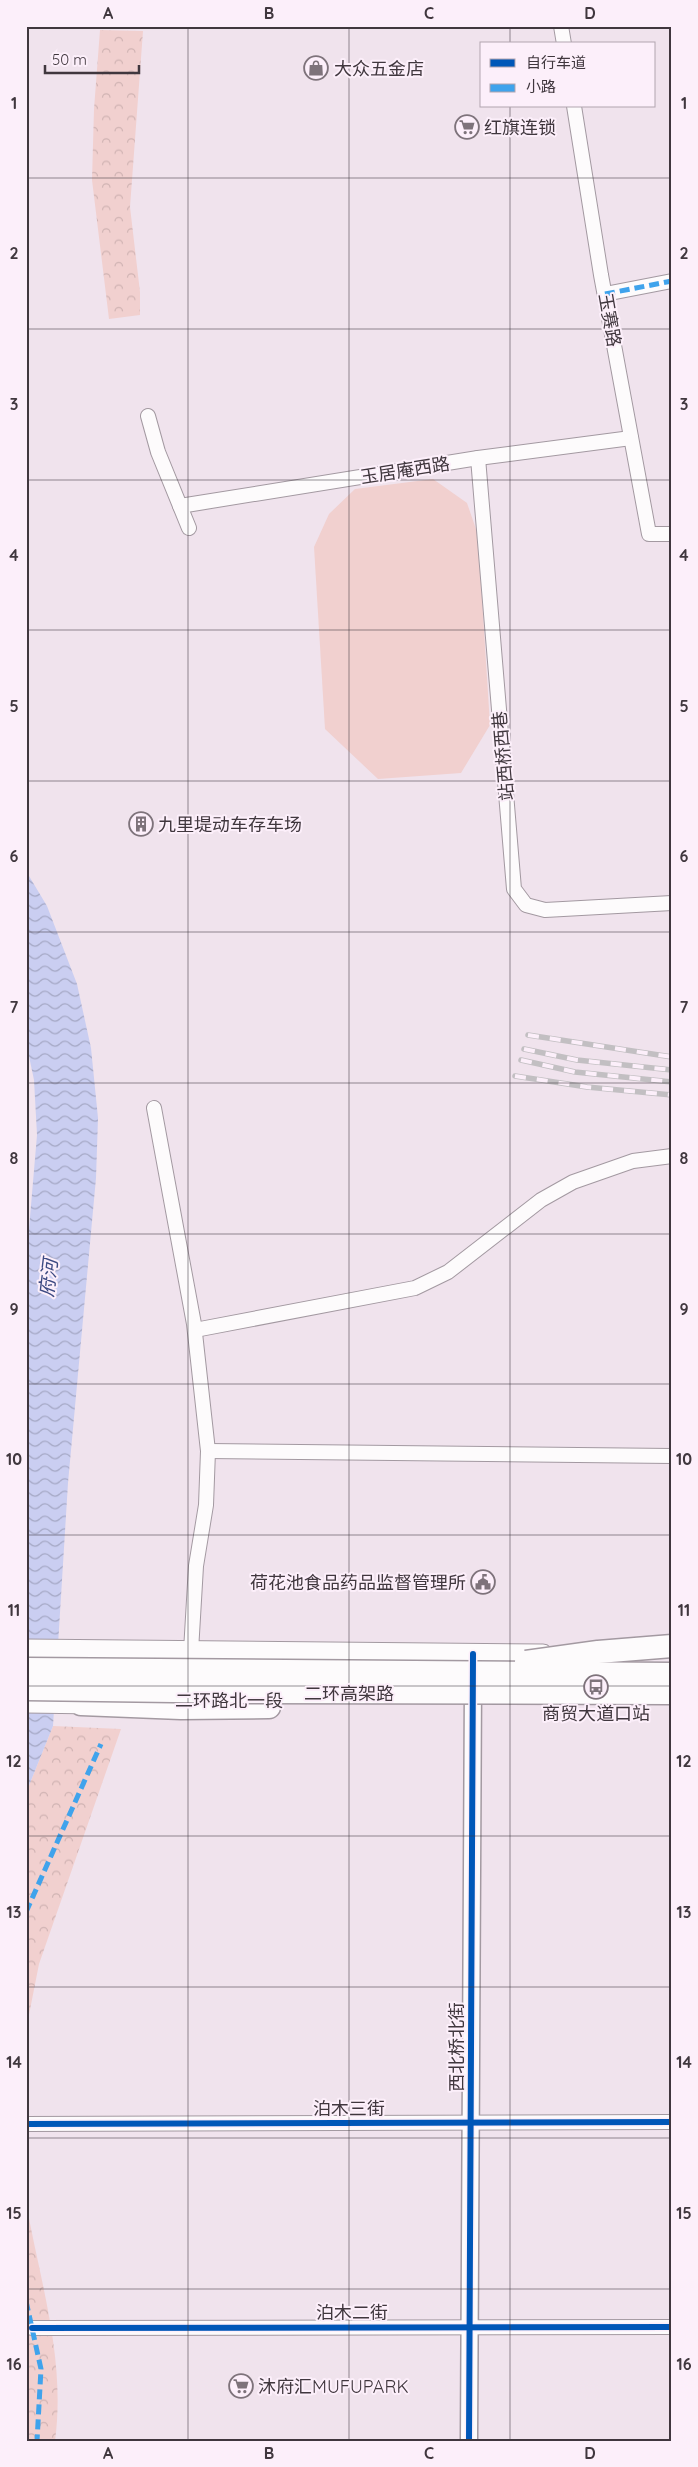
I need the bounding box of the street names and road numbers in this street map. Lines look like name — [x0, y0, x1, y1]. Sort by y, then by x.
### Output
street label: 玉赛路 — [594, 291, 626, 349]
street label: 玉居庵西路 — [359, 452, 451, 488]
street label: 站西桥西巷 — [488, 710, 518, 802]
street label: 二环高架路 — [304, 1682, 394, 1705]
street label: 二环路北一段 — [175, 1689, 283, 1712]
street label: 西北桥北街 — [445, 2002, 468, 2092]
street label: 泊木三街 — [313, 2097, 385, 2120]
street label: 泊木二街 — [316, 2301, 388, 2324]

